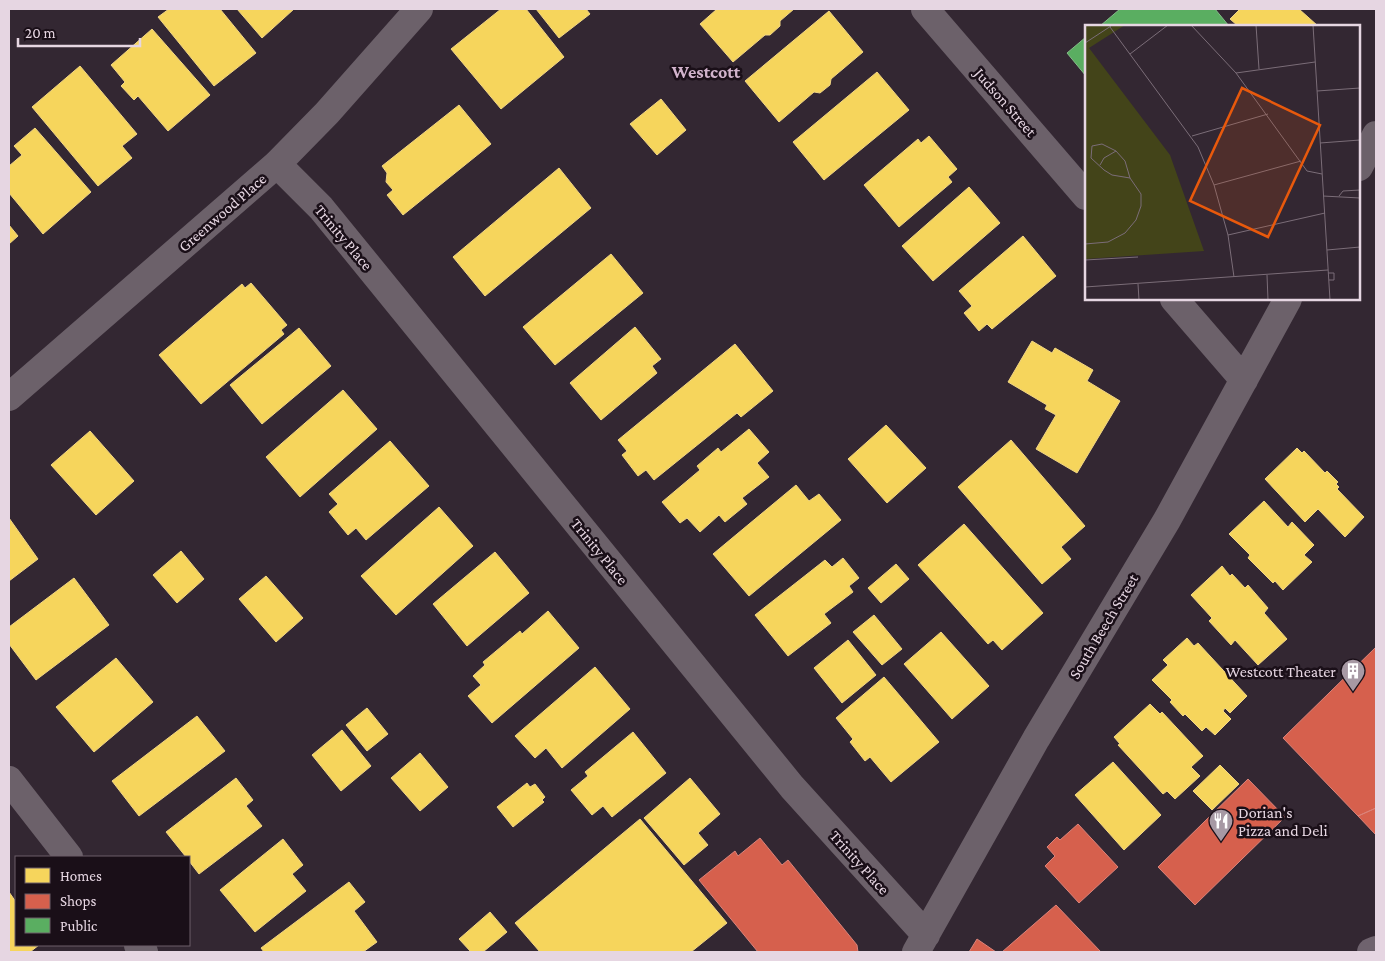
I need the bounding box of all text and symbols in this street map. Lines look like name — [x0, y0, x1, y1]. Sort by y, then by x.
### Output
scale bar — [18, 15, 140, 47]
text: 20 m — [25, 25, 56, 41]
inset map — [1085, 25, 1360, 300]
district label: Westcott — [671, 62, 741, 82]
street label: Judson Street — [969, 63, 1040, 141]
street label: Greenwood Place — [175, 170, 270, 255]
street label: Trinity Place — [311, 201, 376, 274]
street label: Trinity Place — [567, 515, 631, 588]
street label: South Beech Street — [1065, 570, 1142, 682]
building icon: Westcott Theater — [1340, 658, 1366, 692]
place label: Westcott Theater — [1226, 663, 1336, 680]
place label: Dorian's Pizza and Deli — [1238, 804, 1328, 839]
restaurant icon: Dorian's Pizza and Deli — [1208, 808, 1234, 842]
street label: Trinity Place — [826, 827, 893, 898]
legend — [15, 856, 190, 946]
text: Homes — [60, 868, 102, 884]
text: Shops — [60, 893, 96, 910]
text: Public — [60, 918, 98, 934]

